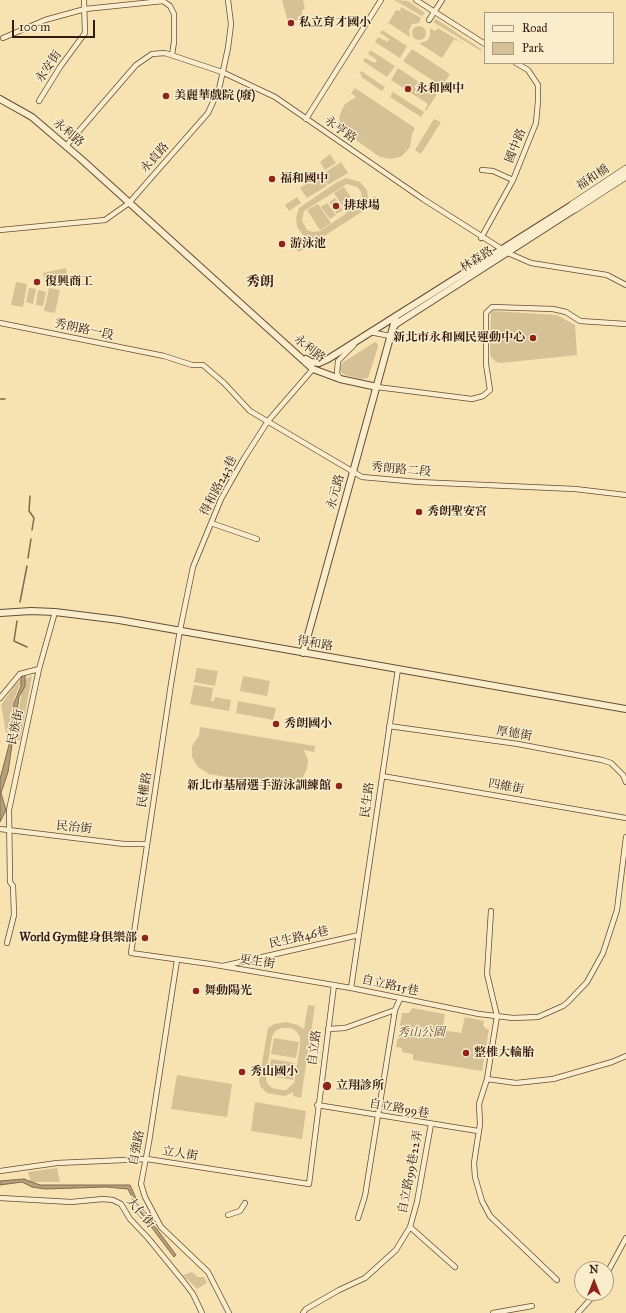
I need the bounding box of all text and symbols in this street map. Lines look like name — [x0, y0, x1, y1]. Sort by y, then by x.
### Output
scale bar — [14, 12, 97, 38]
legend — [484, 12, 614, 64]
place label: 私立育才國小 — [299, 16, 371, 30]
marker: 私立育才國小 — [286, 18, 296, 28]
text: 100 m — [19, 20, 50, 34]
text: Road — [522, 21, 548, 35]
text: Park — [522, 41, 544, 55]
street label: 永安街 — [33, 48, 65, 86]
place label: 永和國中 — [416, 82, 464, 96]
marker: 永和國中 — [403, 84, 413, 94]
place label: 美麗華戲院 (廢) — [174, 89, 255, 103]
marker: 美麗華戲院 (廢) — [161, 91, 171, 101]
street label: 永亨路 — [321, 114, 359, 146]
street label: 永利路 — [50, 116, 86, 150]
street label: 國中路 — [503, 127, 529, 165]
street label: 永貞路 — [138, 140, 172, 176]
street label: 福和橋 — [574, 162, 612, 194]
place label: 福和國中 — [280, 172, 328, 186]
marker: 福和國中 — [267, 174, 277, 184]
place label: 排球場 — [344, 199, 380, 213]
marker: 排球場 — [331, 201, 341, 211]
place label: 游泳池 — [290, 237, 326, 251]
marker: 游泳池 — [277, 239, 287, 249]
street label: 林森路 — [458, 244, 496, 276]
place label: 復興商工 — [45, 275, 93, 289]
district label: 秀朗 — [246, 275, 274, 291]
marker: 復興商工 — [32, 277, 42, 287]
street label: 秀朗路一段 — [53, 317, 115, 343]
place label: 新北市永和國民運動中心 — [393, 331, 525, 345]
street label: 永利路 — [290, 332, 328, 366]
marker: 新北市永和國民運動中心 — [528, 333, 538, 343]
street label: 得和路243巷 — [198, 454, 240, 518]
street label: 秀朗路二段 — [370, 460, 432, 480]
street label: 永元路 — [324, 473, 348, 511]
place label: 秀朗聖安宮 — [427, 505, 487, 519]
marker: 秀朗聖安宮 — [414, 507, 424, 517]
street label: 得和路 — [296, 634, 334, 654]
street label: 民族街 — [5, 708, 27, 746]
place label: 秀朗國小 — [284, 717, 332, 731]
marker: 秀朗國小 — [271, 719, 281, 729]
street label: 厚德街 — [495, 724, 533, 744]
street label: 民權路 — [135, 771, 155, 809]
street label: 四維街 — [487, 777, 525, 797]
place label: 新北市基層選手游泳訓練館 — [187, 779, 331, 793]
marker: 新北市基層選手游泳訓練館 — [334, 781, 344, 791]
street label: 民生路 — [358, 781, 378, 819]
street label: 民治街 — [55, 819, 93, 837]
street label: 民生路46巷 — [268, 924, 330, 952]
place label: World Gym健身俱樂部 — [19, 931, 137, 945]
marker: World Gym健身俱樂部 — [140, 933, 150, 943]
street label: 更生街 — [238, 952, 276, 972]
street label: 自立路15巷 — [360, 973, 420, 999]
place label: 舞動陽光 — [204, 984, 252, 998]
marker: 舞動陽光 — [191, 986, 201, 996]
park label: 秀山公園 — [397, 1026, 445, 1040]
street label: 自立路 — [305, 1029, 325, 1067]
place label: 整椎大輪胎 — [474, 1046, 534, 1060]
marker: 整椎大輪胎 — [461, 1048, 471, 1058]
place label: 秀山國小 — [250, 1065, 298, 1079]
marker: 秀山國小 — [237, 1067, 247, 1077]
place label: 立翔診所 — [336, 1079, 384, 1093]
marker: 立翔診所 — [321, 1080, 333, 1092]
street label: 自立路99巷 — [368, 1097, 430, 1121]
street label: 自強路 — [126, 1129, 148, 1167]
street label: 自立路99巷22弄 — [396, 1129, 426, 1215]
street label: 立人街 — [161, 1144, 199, 1164]
street label: 大仁街 — [123, 1195, 157, 1231]
north arrow — [574, 1261, 614, 1301]
text: N — [589, 1263, 599, 1276]

